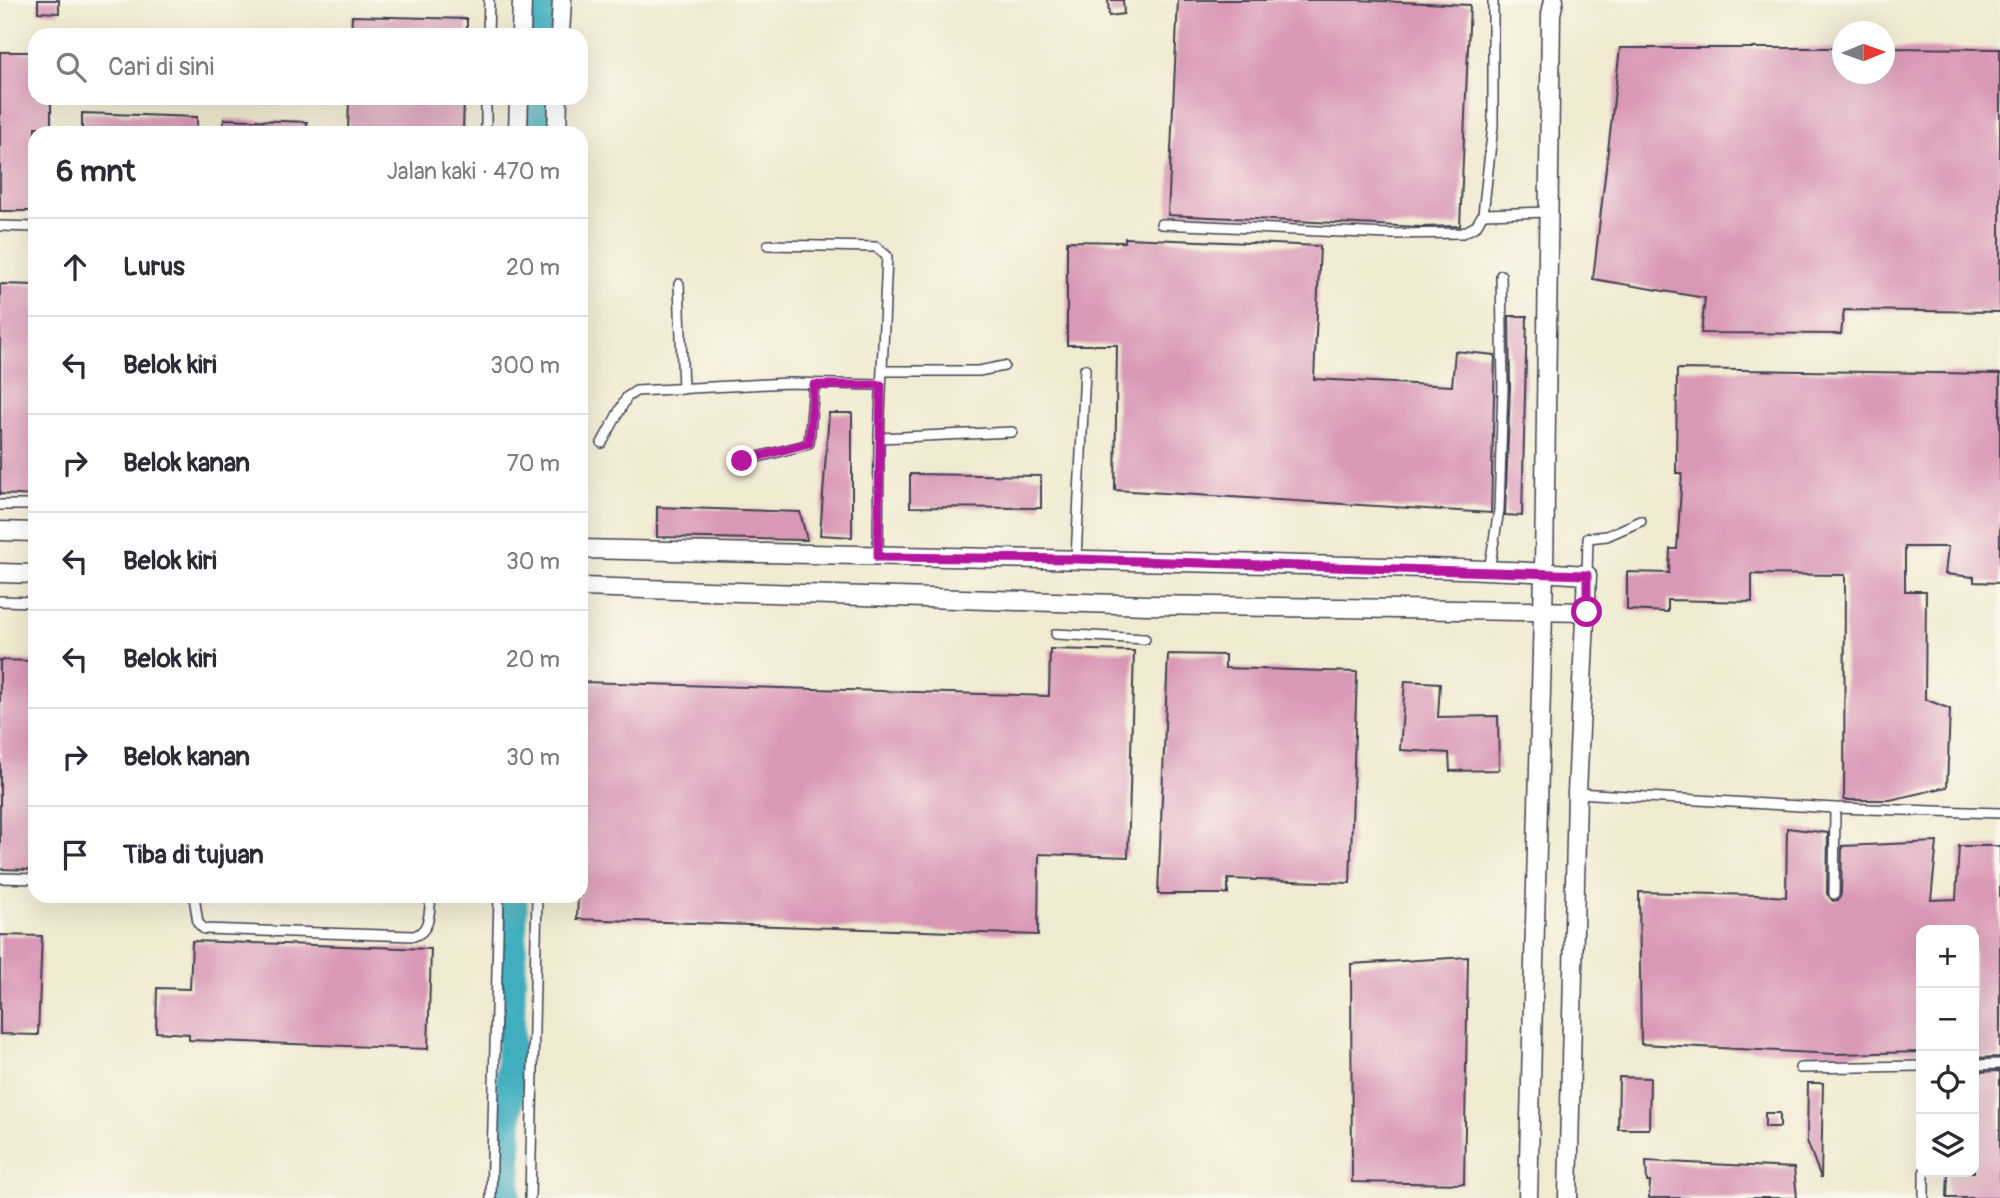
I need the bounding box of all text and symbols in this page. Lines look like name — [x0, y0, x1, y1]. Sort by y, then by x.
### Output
north arrow — [1832, 21, 1895, 84]
search box — [28, 28, 588, 105]
icon: search — [52, 48, 90, 86]
text: Cari di sini — [108, 51, 214, 83]
text: 6 mnt — [56, 153, 135, 190]
text: Jalan kaki · 470 m — [387, 157, 560, 186]
icon: ahead — [56, 248, 94, 286]
text: Lurus — [123, 251, 185, 283]
text: 20 m — [506, 253, 560, 282]
icon: left — [56, 346, 94, 384]
text: Belok kiri — [123, 349, 217, 381]
text: 300 m — [490, 351, 560, 380]
icon: right — [56, 444, 94, 482]
route end — [726, 445, 757, 476]
text: Belok kanan — [123, 447, 250, 479]
text: 70 m — [507, 449, 560, 478]
icon: left — [56, 542, 94, 580]
text: Belok kiri — [123, 545, 217, 577]
text: 30 m — [506, 547, 560, 576]
route start — [1571, 596, 1602, 627]
icon: left — [56, 640, 94, 678]
text: Belok kiri — [123, 643, 217, 675]
text: 20 m — [506, 645, 560, 674]
icon: right — [56, 738, 94, 776]
text: Belok kanan — [123, 741, 250, 773]
text: 30 m — [506, 743, 560, 772]
icon: arrive — [56, 836, 94, 874]
text: Tiba di tujuan — [123, 839, 264, 871]
map controls — [1916, 925, 1979, 1177]
button: + — [1916, 925, 1979, 988]
button: − — [1916, 988, 1979, 1051]
button: locate — [1916, 1051, 1979, 1114]
button: layers — [1916, 1114, 1979, 1177]

